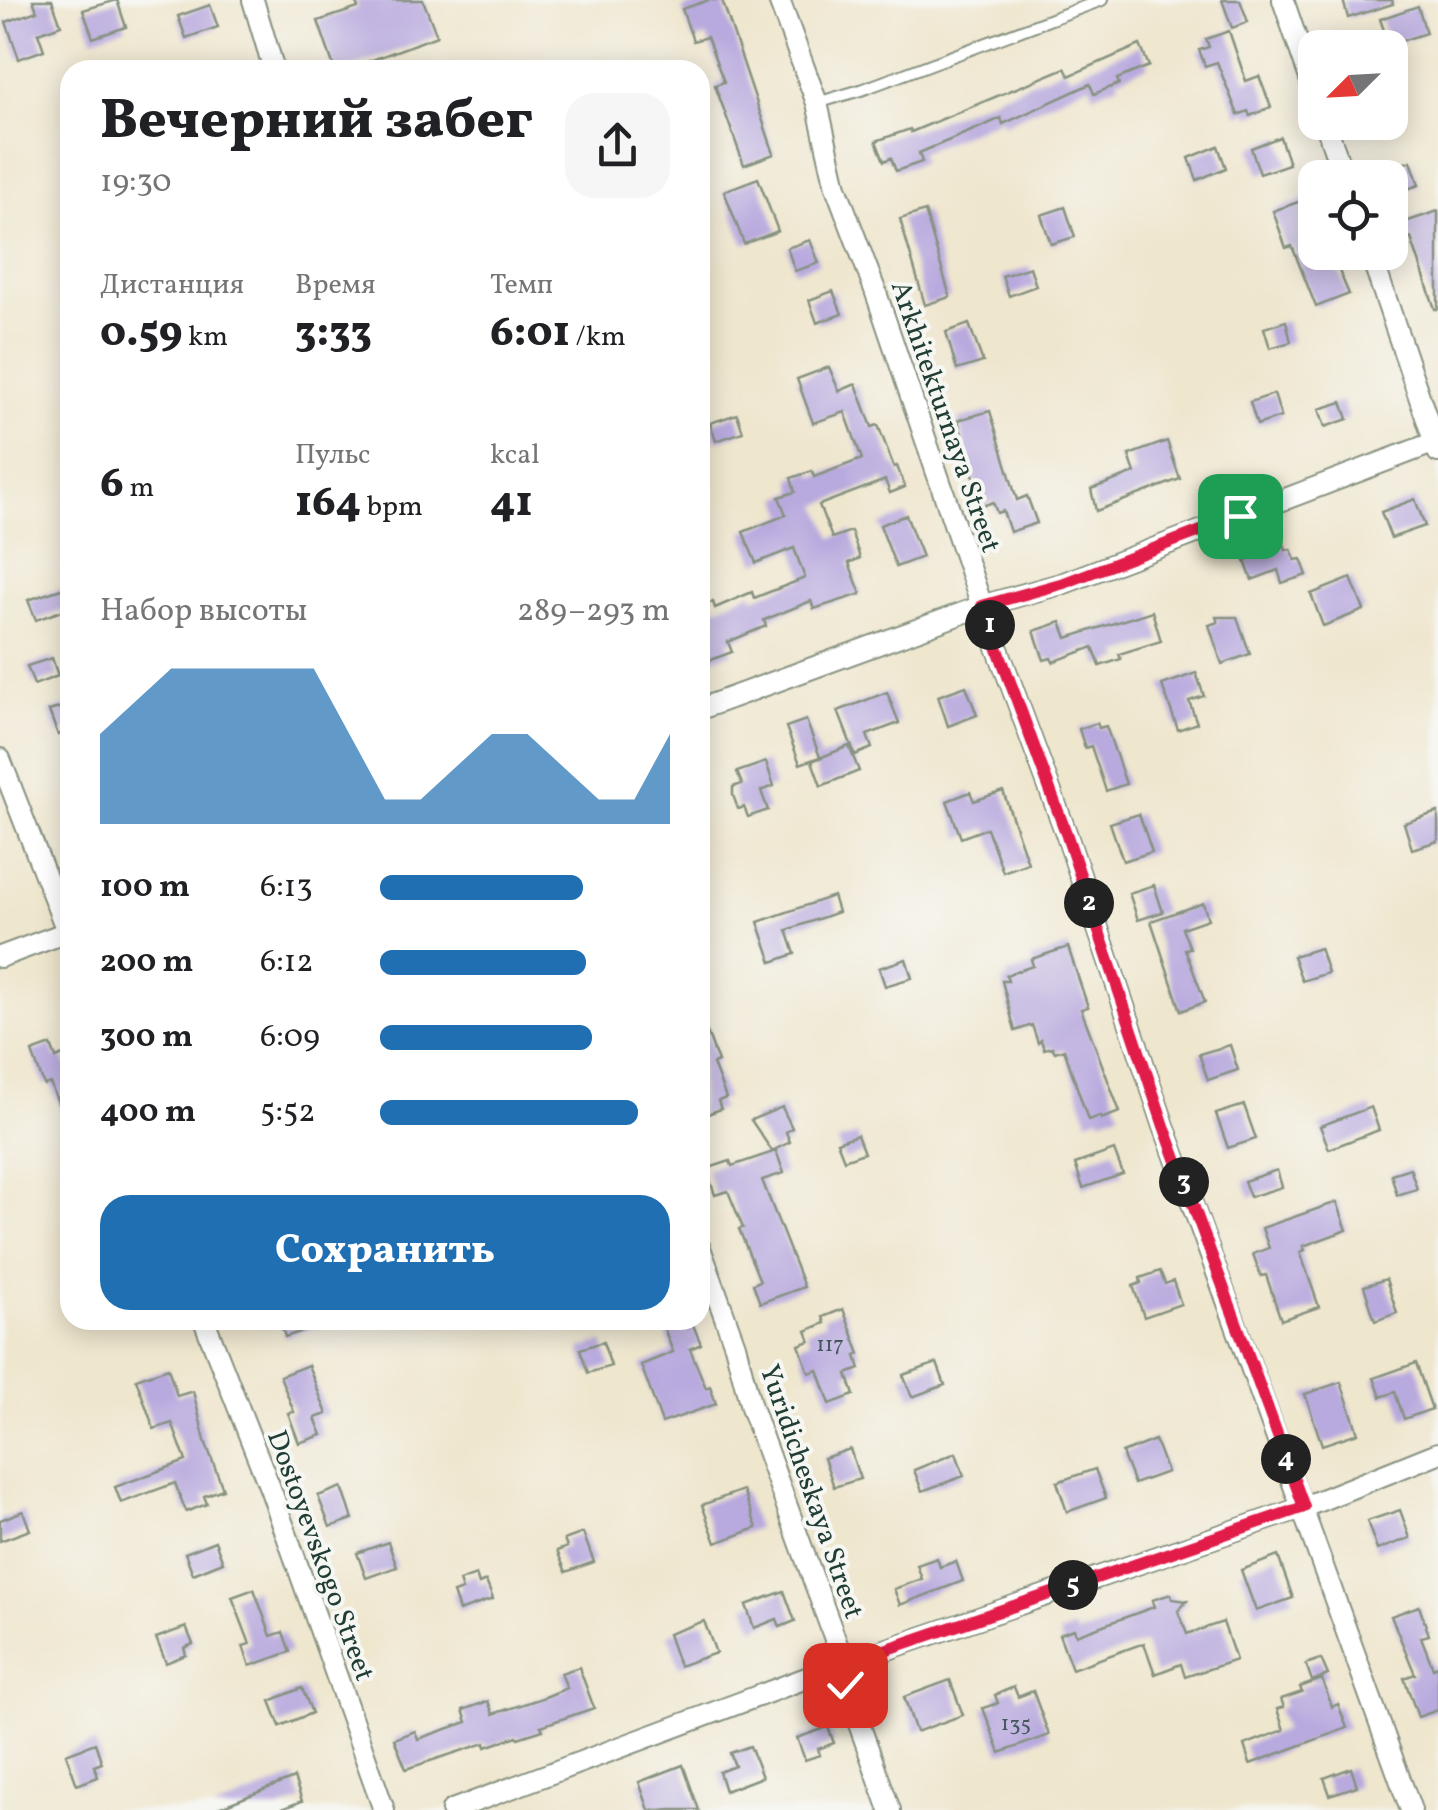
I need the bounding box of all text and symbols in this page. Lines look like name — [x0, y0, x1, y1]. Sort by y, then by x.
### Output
north arrow — [1298, 30, 1408, 140]
map controls — [1298, 30, 1408, 270]
text: Вечерний забег — [100, 85, 533, 161]
button: share — [565, 93, 670, 198]
button: locate — [1298, 160, 1408, 270]
text: 19:30 — [100, 161, 172, 205]
text: Дистанция — [100, 266, 244, 305]
text: Время — [295, 266, 376, 305]
text: Темп — [490, 266, 553, 305]
street label: Arkhitekturnaya Street — [880, 276, 1009, 558]
text: 0.59 — [100, 305, 182, 364]
text: 3:33 — [295, 305, 372, 364]
text: 6:01 — [490, 305, 570, 364]
text: km — [182, 318, 228, 357]
text: /km — [570, 318, 626, 357]
text: Пульс — [295, 436, 371, 475]
text: kcal — [490, 436, 540, 475]
text: 6 — [100, 456, 124, 515]
text: m — [124, 469, 154, 508]
pin — [1198, 474, 1283, 559]
text: 164 — [295, 475, 361, 534]
text: 41 — [490, 475, 533, 534]
text: bpm — [361, 488, 423, 527]
icon: arrive — [1213, 489, 1268, 544]
text: Набор высоты — [100, 590, 307, 634]
text: 289–293 m — [517, 590, 670, 634]
pin: 1 — [965, 600, 1015, 650]
text: 1 — [984, 605, 996, 644]
text: 100 m — [100, 866, 190, 910]
text: 6:13 — [260, 866, 313, 910]
pin: 2 — [1064, 878, 1114, 928]
text: 2 — [1082, 883, 1096, 922]
text: 200 m — [100, 941, 194, 985]
text: 6:12 — [260, 941, 313, 985]
text: 300 m — [100, 1016, 193, 1060]
text: 6:09 — [260, 1016, 320, 1060]
text: 400 m — [100, 1091, 196, 1135]
text: 5:52 — [260, 1091, 316, 1135]
pin: 3 — [1159, 1157, 1209, 1207]
text: 3 — [1177, 1162, 1191, 1201]
button: Сохранить — [100, 1195, 670, 1310]
house number: 117 — [816, 1330, 844, 1361]
street label: Yuridicheskaya Street — [749, 1359, 872, 1624]
street label: Dostoyevskogo Street — [256, 1425, 383, 1687]
pin: 4 — [1261, 1434, 1311, 1484]
text: 4 — [1278, 1439, 1294, 1478]
pin: 5 — [1048, 1560, 1098, 1610]
text: 5 — [1066, 1565, 1080, 1604]
pin — [803, 1643, 888, 1728]
icon: check — [818, 1658, 873, 1713]
house number: 135 — [1001, 1709, 1031, 1740]

